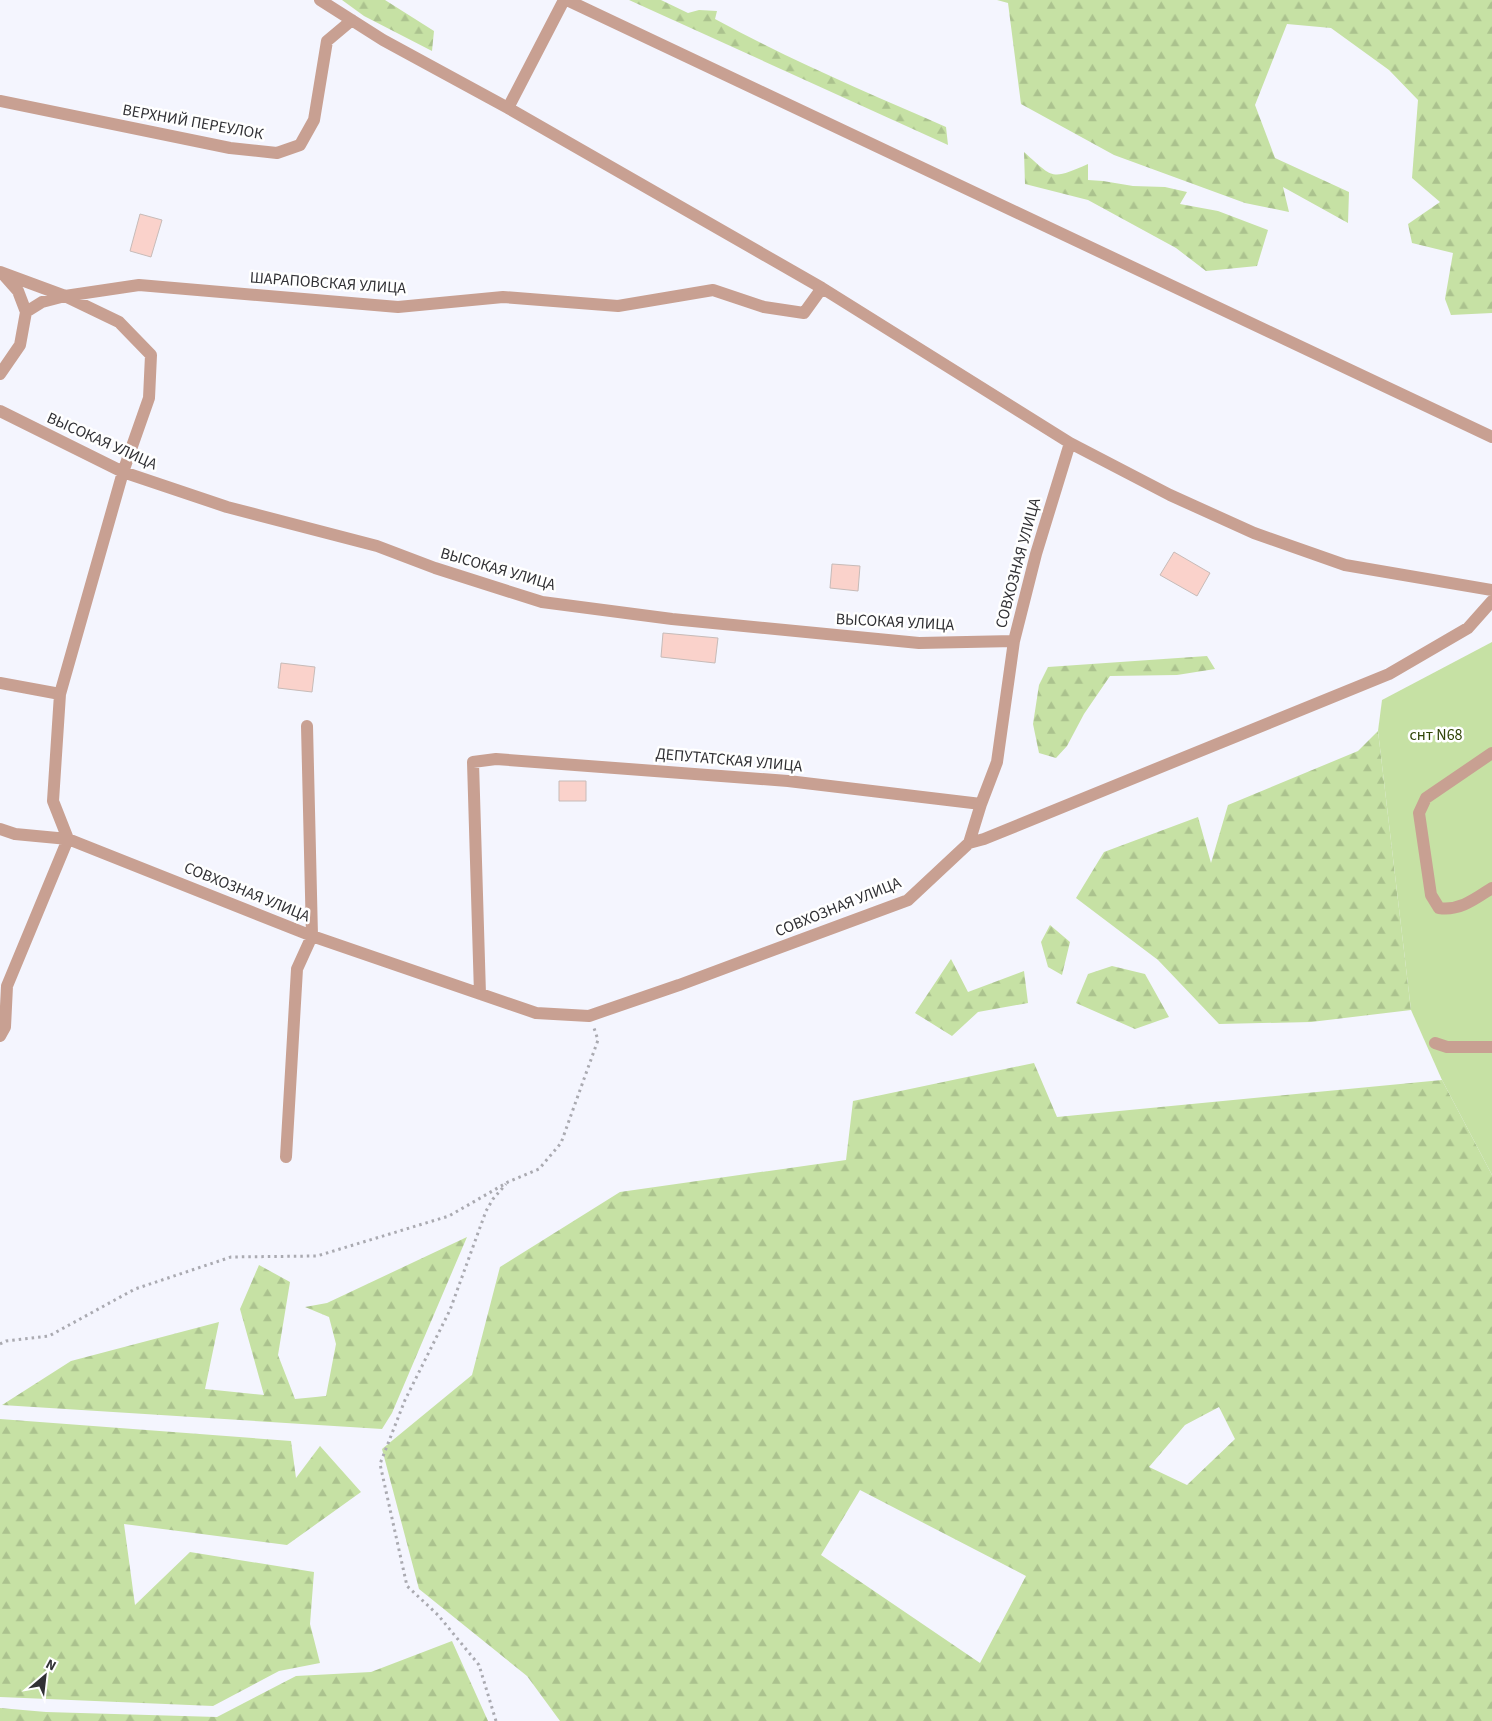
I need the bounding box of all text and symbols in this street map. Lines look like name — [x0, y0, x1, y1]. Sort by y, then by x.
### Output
street label: ВЕРХНИЙ ПЕРЕУЛОК — [121, 99, 266, 145]
street label: ШАРАПОВСКАЯ УЛИЦА — [249, 267, 407, 299]
street label: ВЫСОКАЯ УЛИЦА — [43, 407, 161, 475]
street label: СОВХОЗНАЯ УЛИЦА — [990, 495, 1046, 631]
street label: ВЫСОКАЯ УЛИЦА — [438, 542, 558, 596]
street label: ВЫСОКАЯ УЛИЦА — [835, 608, 955, 636]
park label: снт N68 — [1409, 724, 1463, 746]
street label: ДЕПУТАТСКАЯ УЛИЦА — [655, 743, 804, 777]
street label: СОВХОЗНАЯ УЛИЦА — [181, 857, 313, 927]
street label: СОВХОЗНАЯ УЛИЦА — [772, 872, 904, 942]
north arrow — [20, 1651, 70, 1701]
text: N — [42, 1654, 59, 1676]

